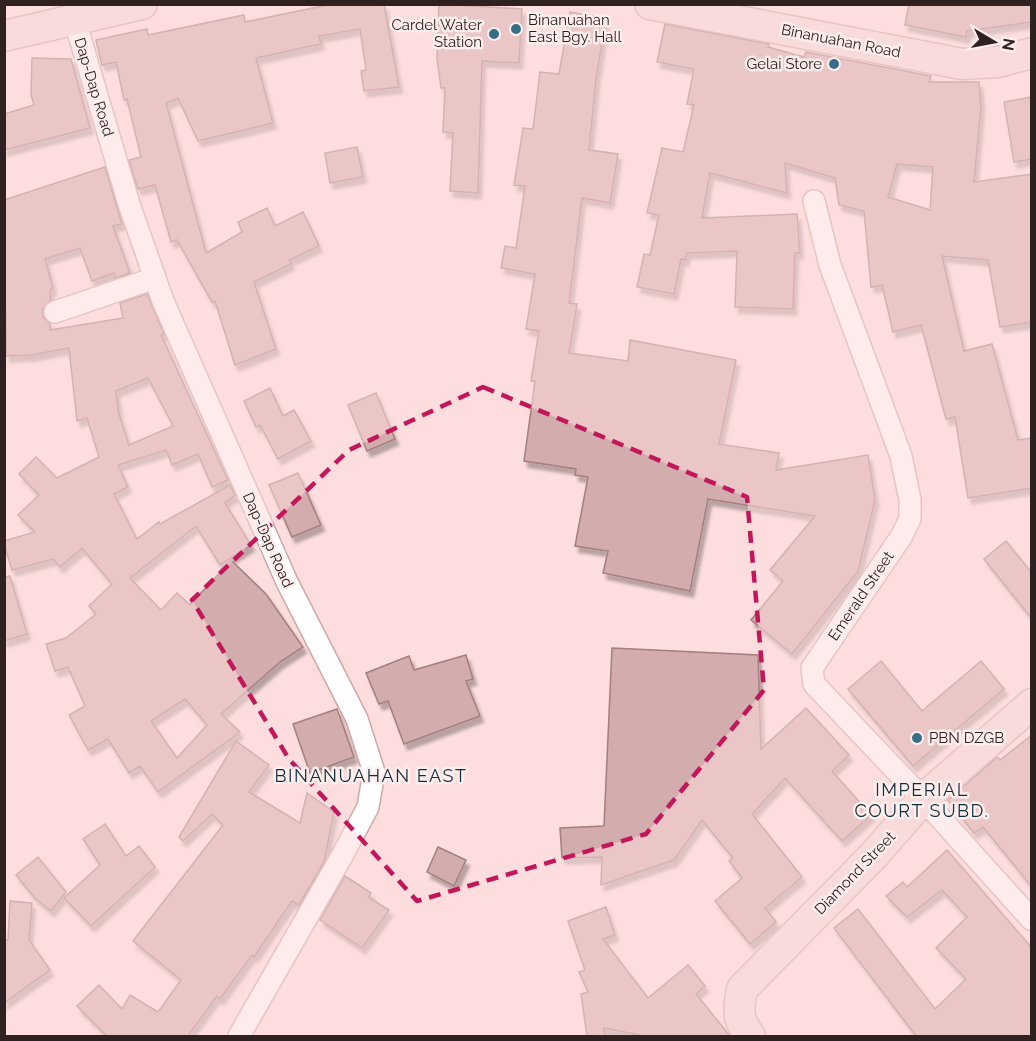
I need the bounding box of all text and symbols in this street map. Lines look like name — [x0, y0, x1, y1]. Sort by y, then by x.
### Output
place label: Binanuahan East Bgy. Hall — [528, 11, 623, 46]
north arrow — [964, 12, 1024, 72]
place label: Cardel Water Station — [391, 16, 483, 51]
street label: Binanuahan Road — [780, 21, 902, 61]
marker: Binanuahan East Bgy. Hall — [509, 22, 523, 36]
marker: Cardel Water Station — [487, 27, 501, 41]
street label: Dap-Dap Road — [70, 35, 118, 139]
text: N — [998, 37, 1019, 52]
place label: Gelai Store — [746, 55, 822, 73]
marker: Gelai Store — [827, 57, 841, 71]
street label: Dap-Dap Road — [239, 490, 297, 590]
street label: Emerald Street — [824, 548, 898, 644]
place label: PBN DZGB — [929, 729, 1004, 747]
marker: PBN DZGB — [910, 731, 924, 745]
district label: BINANUAHAN EAST — [275, 765, 467, 786]
district label: IMPERIAL COURT SUBD. — [854, 779, 990, 821]
street label: Diamond Street — [811, 828, 899, 918]

